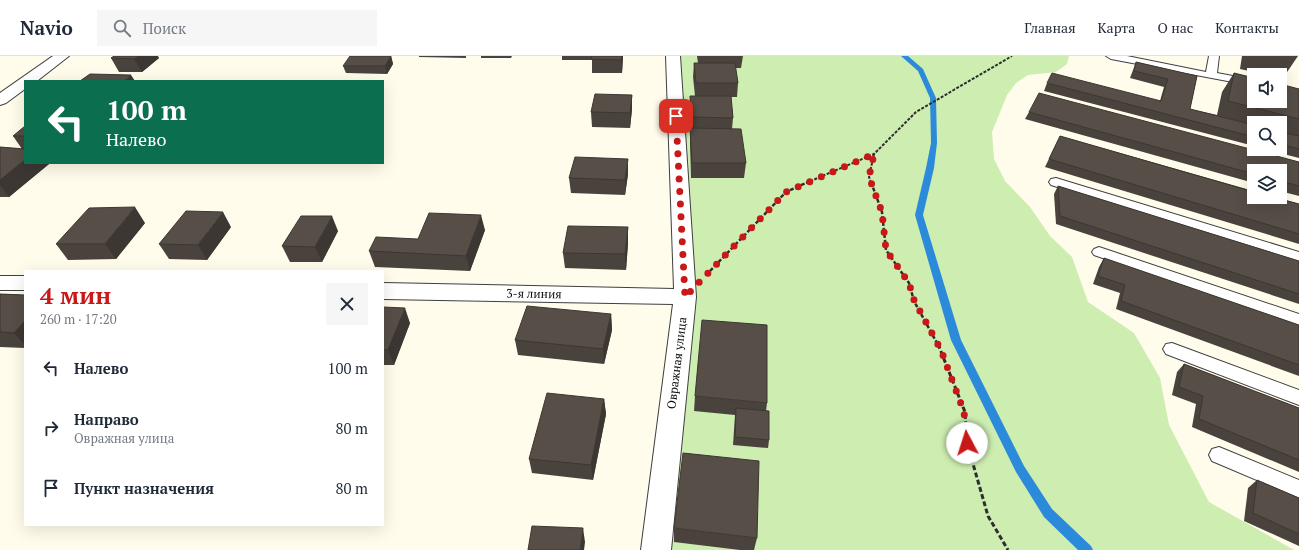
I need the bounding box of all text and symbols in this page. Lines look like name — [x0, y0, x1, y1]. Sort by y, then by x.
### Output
search box — [97, 10, 377, 46]
text: Navio — [20, 15, 73, 40]
icon: search — [111, 17, 133, 39]
text: Поиск — [143, 18, 186, 38]
text: Главная — [1024, 18, 1076, 37]
text: Карта — [1098, 18, 1135, 37]
text: О нас — [1157, 18, 1193, 37]
text: Контакты — [1215, 18, 1279, 37]
map controls — [1247, 68, 1287, 204]
button: sound — [1247, 68, 1287, 108]
text: 100 m — [106, 91, 187, 128]
icon: left — [40, 96, 92, 148]
pin — [659, 99, 693, 133]
icon: arrive — [665, 105, 687, 127]
button: search — [1247, 116, 1287, 156]
text: Налево — [106, 127, 166, 151]
button: layers — [1247, 164, 1287, 204]
text: 4 мин — [40, 279, 111, 311]
button: close — [326, 283, 368, 325]
street label: 3-я линия — [506, 286, 562, 301]
text: 260 m · 17:20 — [40, 310, 117, 328]
street label: Овражная улица — [663, 316, 690, 410]
icon: left — [40, 357, 62, 379]
text: Налево — [74, 358, 128, 378]
text: 100 m — [327, 358, 368, 378]
text: Направо — [74, 409, 139, 429]
icon: right — [40, 417, 62, 439]
text: 80 m — [335, 418, 368, 438]
position arrow — [946, 422, 988, 464]
text: Овражная улица — [74, 429, 174, 447]
icon: arrive — [40, 477, 62, 499]
text: Пункт назначения — [74, 478, 214, 498]
text: 80 m — [335, 478, 368, 498]

